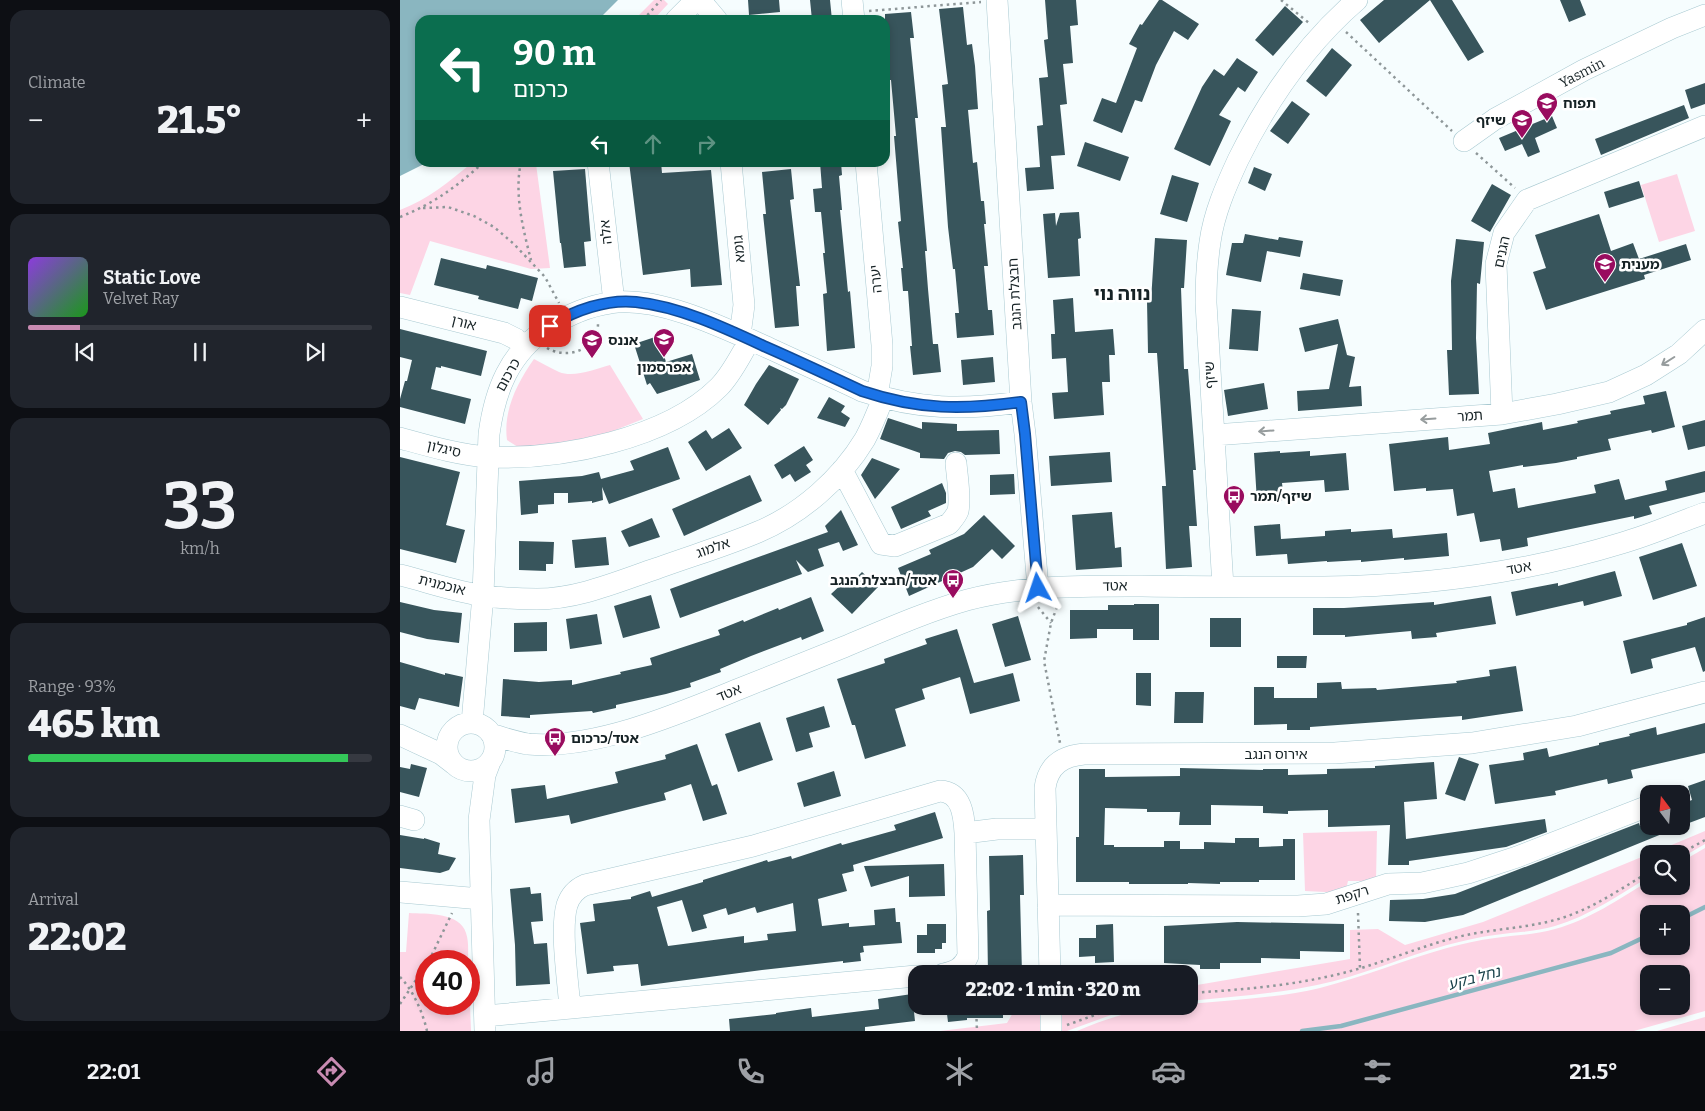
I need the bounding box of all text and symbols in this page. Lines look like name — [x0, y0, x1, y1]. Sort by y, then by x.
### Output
text: 90 m — [513, 32, 596, 74]
icon: left — [430, 35, 495, 100]
street label: Yasmin — [1557, 54, 1608, 92]
text: Climate — [28, 73, 86, 92]
text: כרכום — [513, 76, 568, 103]
school or university icon: תפוח — [1535, 91, 1559, 122]
place label: תפוח — [1563, 95, 1596, 112]
text: 21.5° — [157, 97, 243, 143]
text: − — [28, 104, 43, 137]
text: + — [356, 104, 372, 137]
school or university icon: שיזף — [1510, 108, 1534, 139]
place label: שיזף — [1476, 112, 1506, 129]
icon: left — [586, 130, 614, 158]
icon: ahead — [639, 130, 667, 158]
icon: right — [692, 130, 720, 158]
street label: אלה — [596, 219, 616, 245]
street label: הגנים — [1490, 234, 1514, 270]
street label: גומא — [729, 235, 749, 263]
school or university icon: מענית — [1593, 252, 1617, 283]
place label: מענית — [1621, 256, 1660, 273]
street label: חבצלת הנגב — [1005, 258, 1025, 330]
street label: יערה — [866, 264, 886, 294]
text: Static Love — [103, 266, 201, 289]
district label: נווה נוי — [1094, 282, 1150, 305]
text: Velvet Ray — [103, 289, 179, 308]
pin — [529, 305, 571, 347]
street label: אורן — [450, 312, 478, 334]
icon: arrive — [536, 312, 564, 340]
school or university icon: אפרסמון — [652, 327, 676, 358]
school or university icon: אננס — [580, 328, 604, 359]
place label: אננס — [608, 332, 639, 349]
icon: previous — [71, 338, 99, 366]
icon: pause — [186, 338, 214, 366]
icon: next — [301, 338, 329, 366]
street label: כרכום — [492, 356, 524, 394]
one-way arrow — [1661, 357, 1675, 367]
place label: אפרסמון — [637, 359, 692, 376]
street label: שיזף — [1201, 361, 1219, 389]
street label: תמר — [1457, 407, 1483, 425]
one-way arrow — [1420, 414, 1436, 424]
one-way arrow — [1258, 426, 1274, 436]
street label: סיגלון — [425, 437, 463, 461]
text: 33 — [163, 467, 237, 545]
bus stop icon: שיזף/תמר — [1222, 484, 1246, 515]
place label: שיזף/תמר — [1250, 488, 1312, 505]
street label: אלמוג — [694, 534, 732, 562]
text: km/h — [180, 539, 220, 558]
street label: אטד — [1505, 557, 1533, 579]
position arrow — [1011, 561, 1063, 613]
bus stop icon: אטד/חבצלת הנגב — [941, 568, 965, 599]
street label: אוכמנית — [417, 571, 467, 599]
place label: אטד/חבצלת הנגב — [830, 572, 938, 589]
street label: אטד — [1102, 577, 1128, 595]
text: Range · 93% — [28, 677, 116, 696]
street label: אטד — [714, 680, 744, 706]
text: 465 km — [28, 701, 160, 747]
bus stop icon: אטד/כרכום — [543, 726, 567, 757]
place label: אטד/כרכום — [571, 730, 640, 747]
street label: אירוס הנגב — [1244, 746, 1308, 763]
north arrow — [1640, 785, 1690, 835]
map controls — [1640, 785, 1690, 1015]
button: search — [1640, 845, 1690, 895]
street label: רקפת — [1333, 882, 1371, 908]
text: Arrival — [28, 890, 79, 909]
button: + — [1640, 905, 1690, 955]
text: 22:02 — [28, 914, 126, 960]
speed limit sign: 40 — [415, 950, 480, 1015]
water label: נחל בקע — [1446, 962, 1503, 994]
button: − — [1640, 965, 1690, 1015]
text: 22:02 · 1 min · 320 m — [966, 978, 1140, 1001]
icon: directions — [314, 1054, 349, 1089]
icon: music — [524, 1054, 559, 1089]
icon: phone — [733, 1054, 768, 1089]
icon: climate — [942, 1054, 977, 1089]
icon: car — [1151, 1054, 1186, 1089]
icon: filters — [1360, 1054, 1395, 1089]
text: 22:01 — [87, 1058, 140, 1085]
text: 21.5° — [1569, 1058, 1618, 1085]

